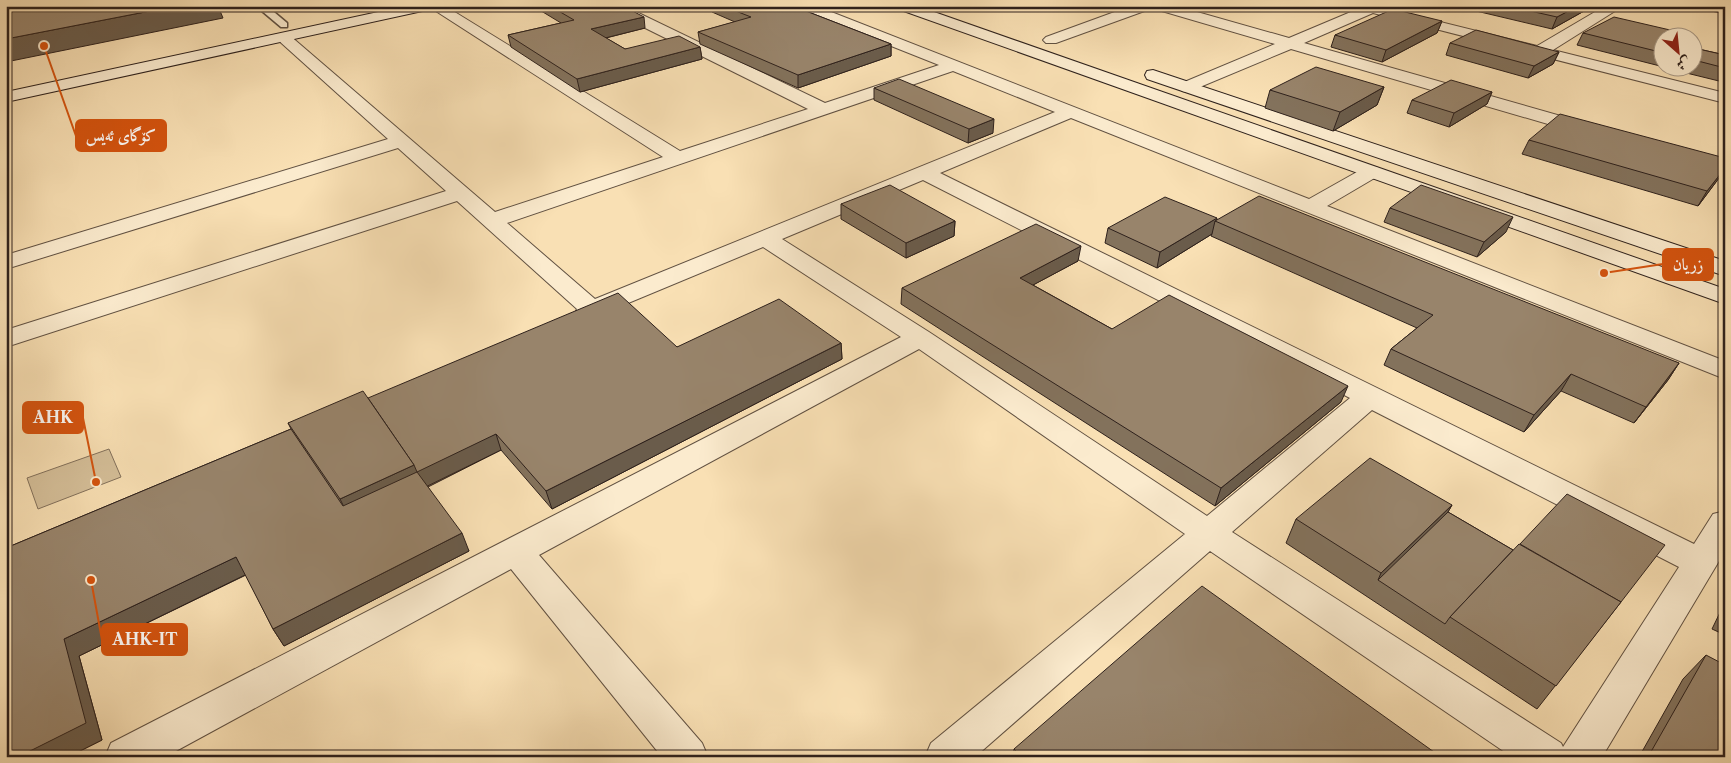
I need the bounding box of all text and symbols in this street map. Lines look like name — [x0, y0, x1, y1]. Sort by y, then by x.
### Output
north arrow — [1654, 28, 1704, 78]
text: ش — [1674, 52, 1694, 75]
callout: کۆگای ئەیس — [76, 120, 166, 151]
text: کۆگای ئەیس — [86, 125, 156, 147]
callout: زریان — [1663, 249, 1713, 280]
text: زریان — [1673, 254, 1704, 275]
callout: AHK — [23, 402, 83, 433]
text: AHK — [32, 407, 74, 427]
callout: AHK-IT — [102, 624, 187, 655]
text: AHK-IT — [111, 629, 178, 649]

